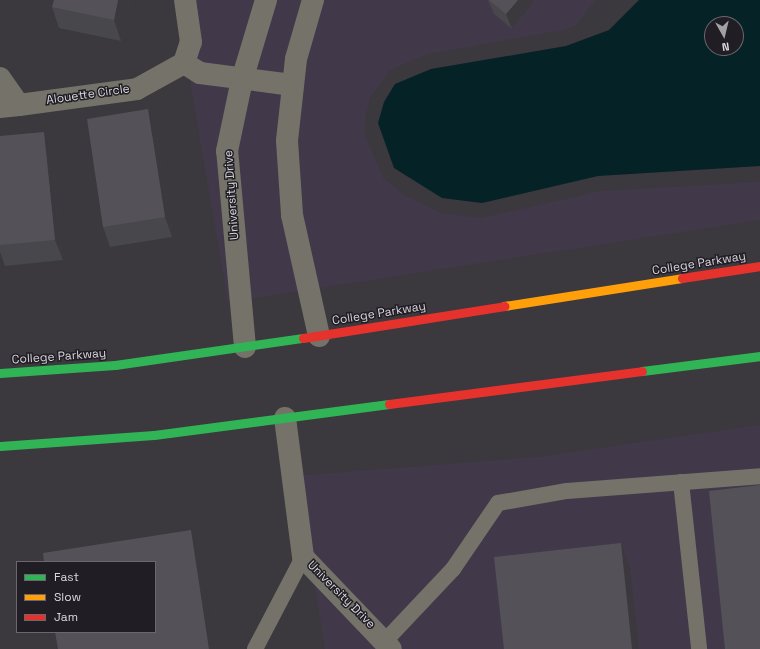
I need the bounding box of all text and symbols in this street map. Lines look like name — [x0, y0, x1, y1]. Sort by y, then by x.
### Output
north arrow — [704, 16, 744, 56]
text: N — [721, 39, 730, 54]
street label: Alouette Circle — [45, 82, 131, 108]
street label: University Drive — [222, 150, 242, 240]
street label: College Parkway — [651, 249, 747, 279]
street label: College Parkway — [331, 299, 427, 329]
street label: College Parkway — [11, 347, 107, 367]
street label: University Drive — [304, 558, 378, 632]
legend — [16, 561, 156, 633]
text: Fast — [54, 569, 79, 585]
text: Slow — [54, 589, 81, 605]
text: Jam — [54, 609, 78, 625]

